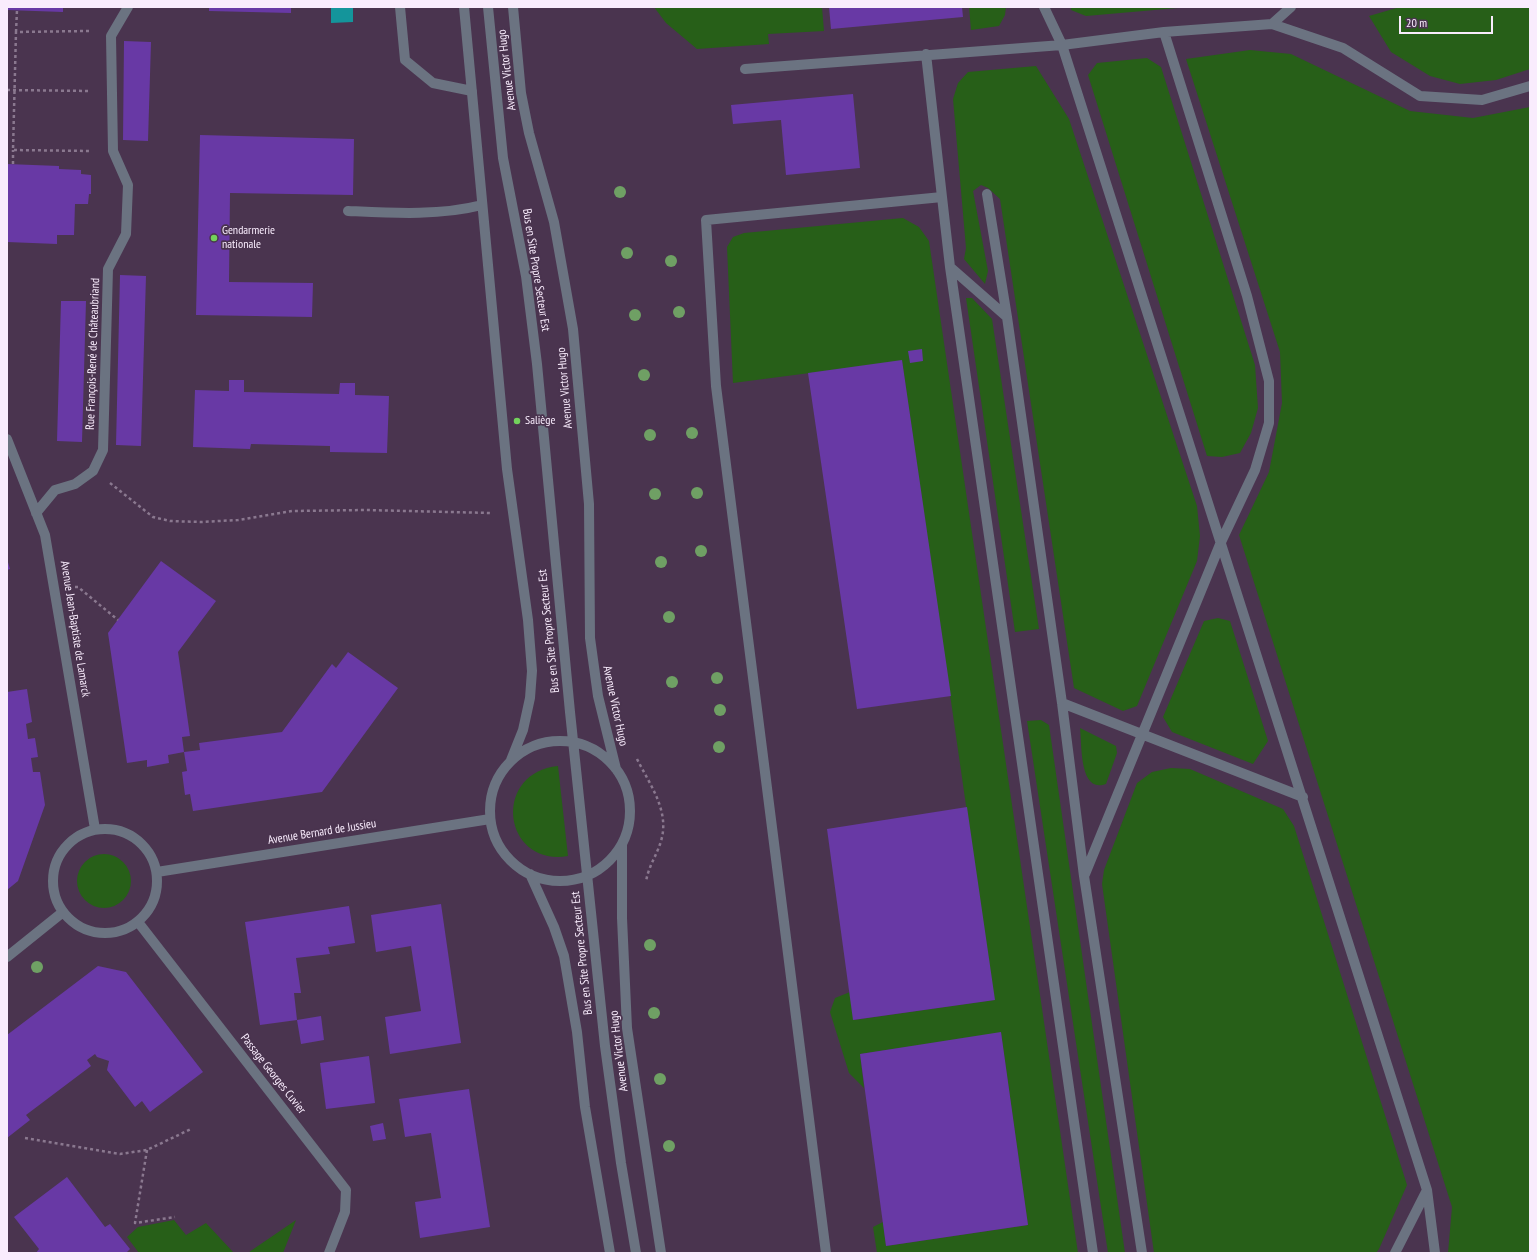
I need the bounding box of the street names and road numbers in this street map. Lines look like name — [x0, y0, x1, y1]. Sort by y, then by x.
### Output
street label: Avenue Victor Hugo — [495, 29, 519, 111]
street label: Bus en Site Propre Secteur Est — [519, 208, 553, 332]
street label: Rue François-René de Châteaubriand — [83, 278, 103, 430]
street label: Avenue Victor Hugo — [554, 347, 576, 429]
street label: Avenue Jean-Baptiste de Lamarck — [57, 560, 93, 698]
street label: Bus en Site Propre Secteur Est — [535, 568, 563, 694]
street label: Avenue Victor Hugo — [599, 665, 631, 747]
street label: Avenue Bernard de Jussieu — [267, 816, 377, 848]
street label: Bus en Site Propre Secteur Est — [568, 890, 596, 1016]
street label: Avenue Victor Hugo — [607, 1010, 631, 1092]
street label: Passage Georges Cuvier — [237, 1031, 309, 1117]

